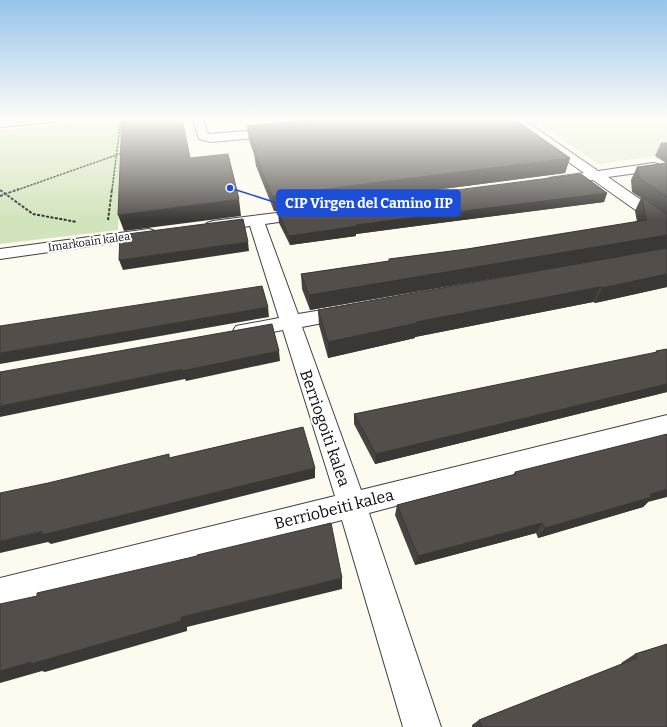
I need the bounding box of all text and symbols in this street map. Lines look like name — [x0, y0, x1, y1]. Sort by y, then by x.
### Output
callout: CIP Virgen del Camino IIP — [277, 190, 460, 216]
text: CIP Virgen del Camino IIP — [285, 195, 453, 212]
street label: Imarkoain kalea — [47, 230, 131, 254]
street label: Berriogoiti kalea — [296, 367, 354, 489]
street label: Berriobeiti kalea — [272, 485, 396, 533]

